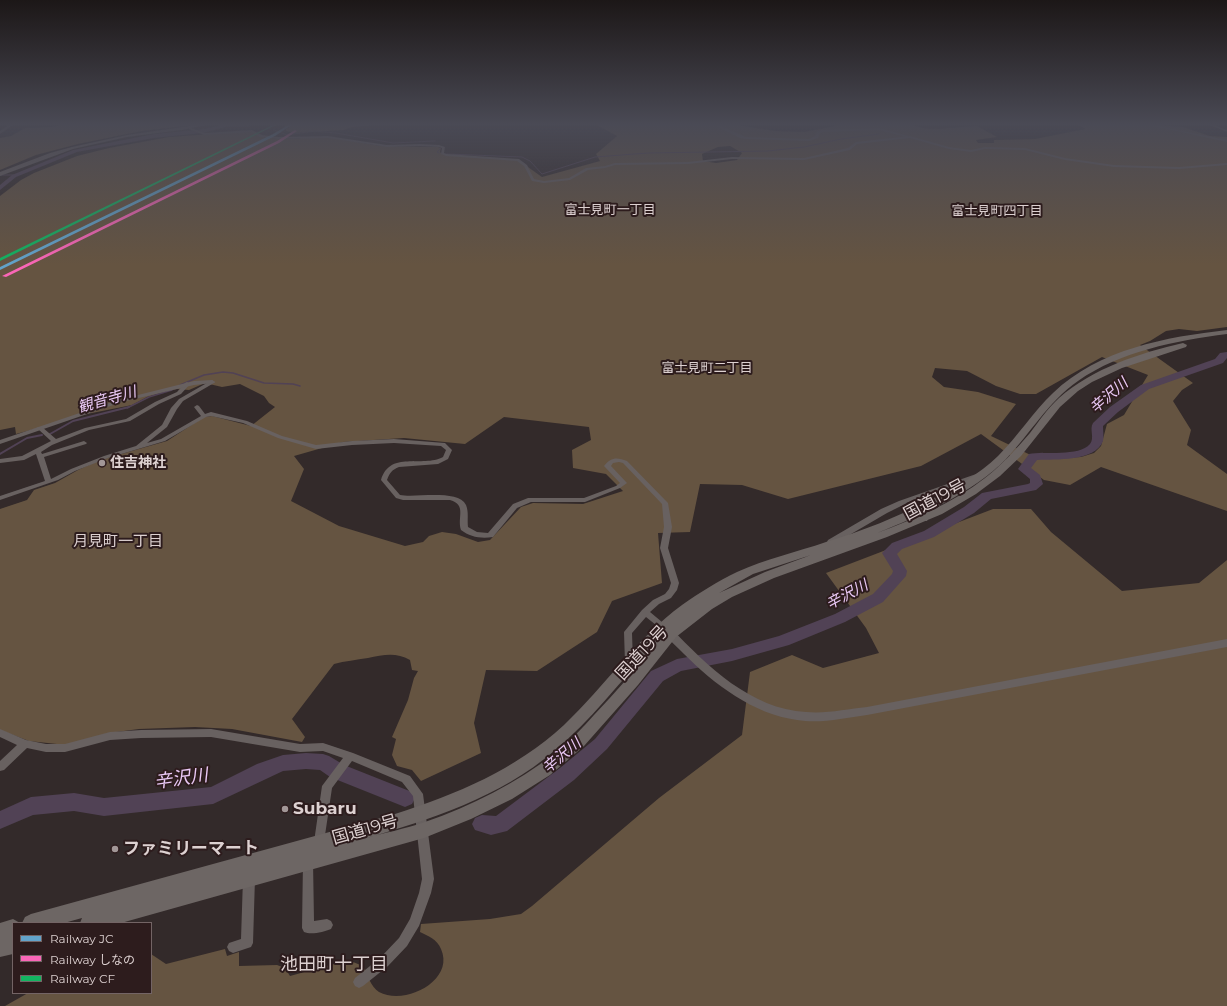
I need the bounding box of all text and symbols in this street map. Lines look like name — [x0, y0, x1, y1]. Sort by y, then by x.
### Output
district label: 富士見町一丁目 — [565, 202, 655, 218]
district label: 富士見町四丁目 — [952, 203, 1042, 219]
district label: 富士見町二丁目 — [662, 360, 752, 376]
water label: 辛沢川 — [1086, 374, 1132, 418]
water label: 観音寺川 — [76, 383, 138, 417]
place label: 住吉神社 — [110, 455, 166, 471]
marker: 住吉神社 — [97, 458, 107, 468]
street label: 国道19号 — [900, 475, 970, 525]
district label: 月見町一丁目 — [73, 533, 163, 551]
water label: 辛沢川 — [823, 576, 871, 614]
street label: 国道19号 — [612, 621, 672, 685]
water label: 辛沢川 — [539, 735, 585, 777]
water label: 辛沢川 — [153, 765, 209, 793]
place label: Subaru — [293, 799, 357, 819]
marker: Subaru — [280, 804, 290, 814]
street label: 国道19号 — [330, 811, 400, 849]
place label: ファミリーマート — [123, 839, 259, 859]
marker: ファミリーマート — [110, 844, 120, 854]
legend — [12, 922, 152, 994]
text: Railway JC — [50, 931, 113, 946]
text: Railway しなの — [50, 952, 135, 967]
district label: 池田町十丁目 — [280, 954, 388, 976]
text: Railway CF — [50, 971, 115, 986]

